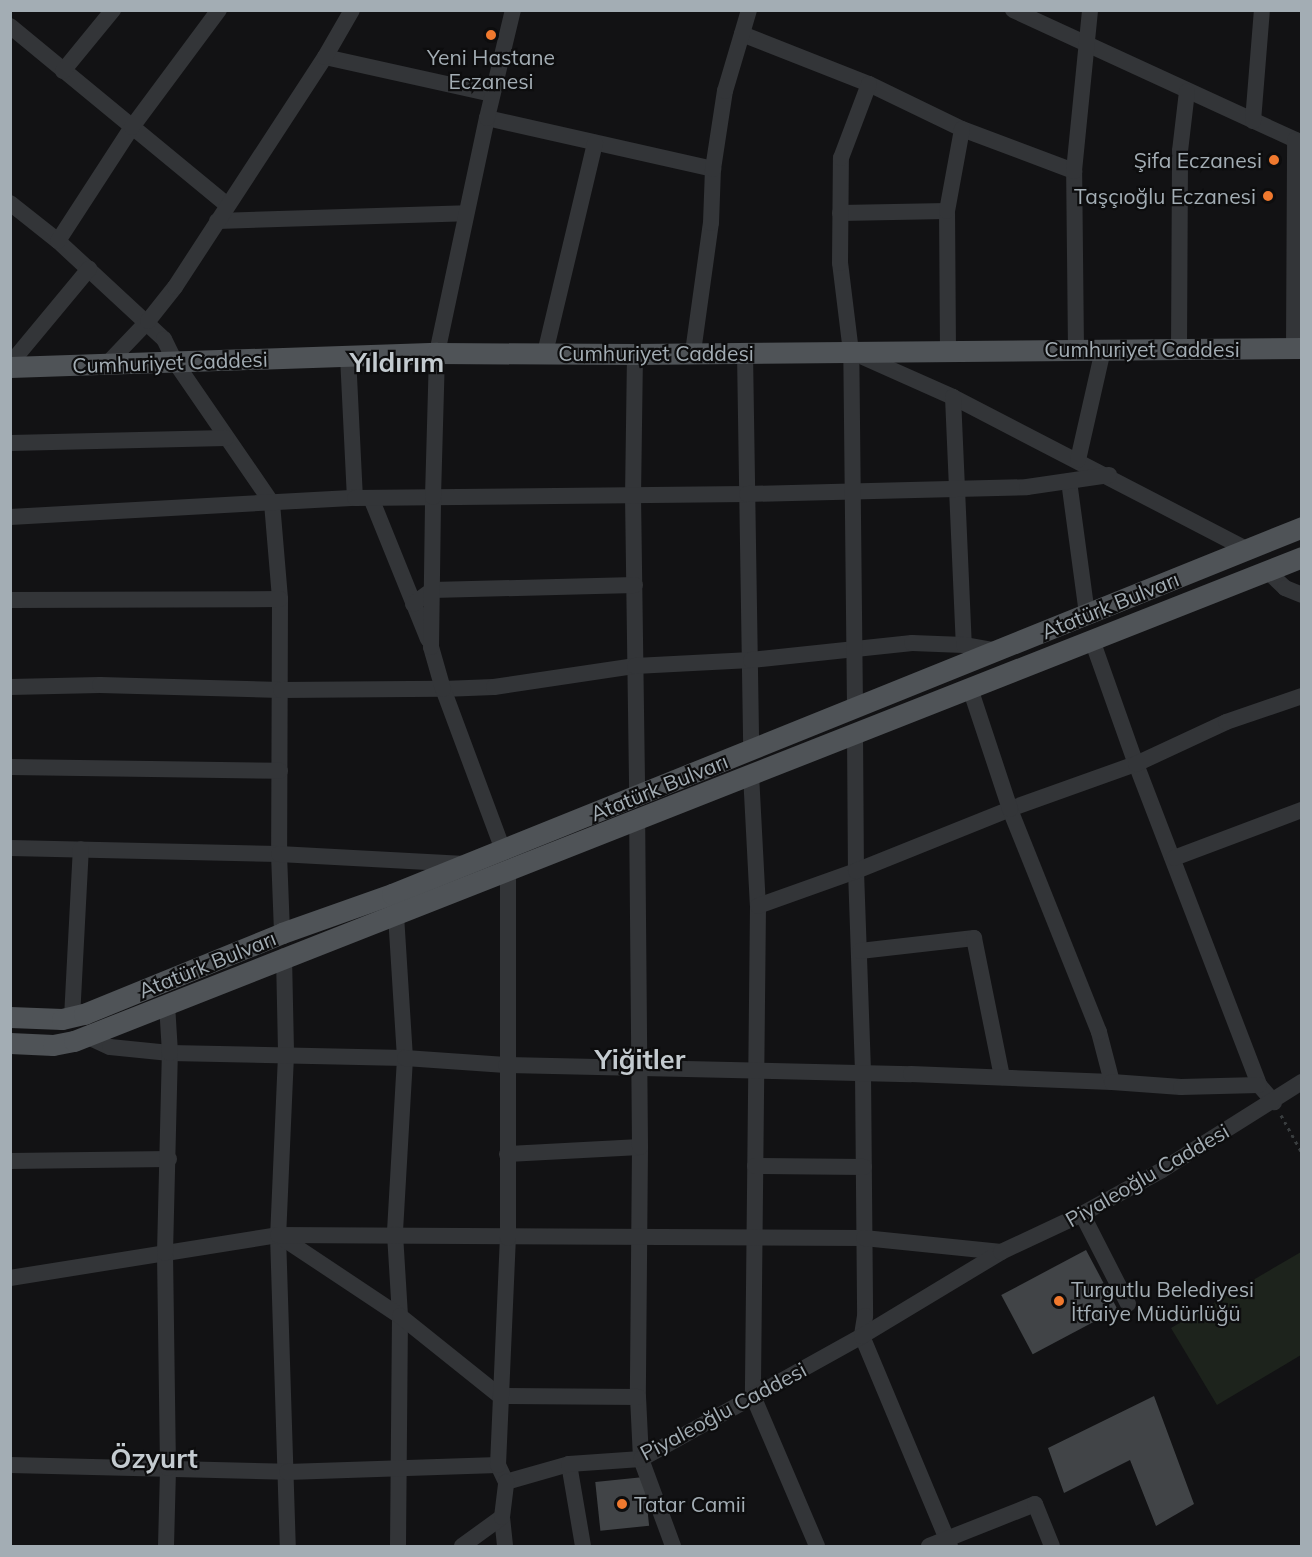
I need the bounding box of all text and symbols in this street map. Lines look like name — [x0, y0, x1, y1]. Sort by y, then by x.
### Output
marker: Yeni Hastane Eczanesi — [484, 28, 498, 42]
place label: Yeni Hastane Eczanesi — [427, 44, 555, 94]
place label: Şifa Eczanesi — [1134, 147, 1262, 173]
marker: Şifa Eczanesi — [1267, 153, 1281, 167]
place label: Taşçıoğlu Eczanesi — [1074, 183, 1256, 209]
marker: Taşçıoğlu Eczanesi — [1261, 189, 1275, 203]
street label: Cumhuriyet Caddesi — [1044, 336, 1240, 362]
street label: Cumhuriyet Caddesi — [558, 340, 754, 366]
street label: Cumhuriyet Caddesi — [72, 346, 268, 378]
district label: Yıldırım — [350, 347, 444, 379]
street label: Atatürk Bulvarı — [1038, 566, 1182, 644]
street label: Atatürk Bulvarı — [587, 748, 731, 826]
street label: Atatürk Bulvarı — [135, 925, 279, 1003]
district label: Yiğitler — [595, 1044, 685, 1076]
street label: Piyaleoğlu Caddesi — [1061, 1118, 1233, 1232]
place label: Turgutlu Belediyesi İtfaiye Müdürlüğü — [1071, 1276, 1254, 1326]
marker: Turgutlu Belediyesi İtfaiye Müdürlüğü — [1052, 1294, 1066, 1308]
street label: Piyaleoğlu Caddesi — [636, 1357, 810, 1465]
district label: Özyurt — [110, 1443, 198, 1475]
place label: Tatar Camii — [634, 1491, 746, 1517]
marker: Tatar Camii — [615, 1497, 629, 1511]

